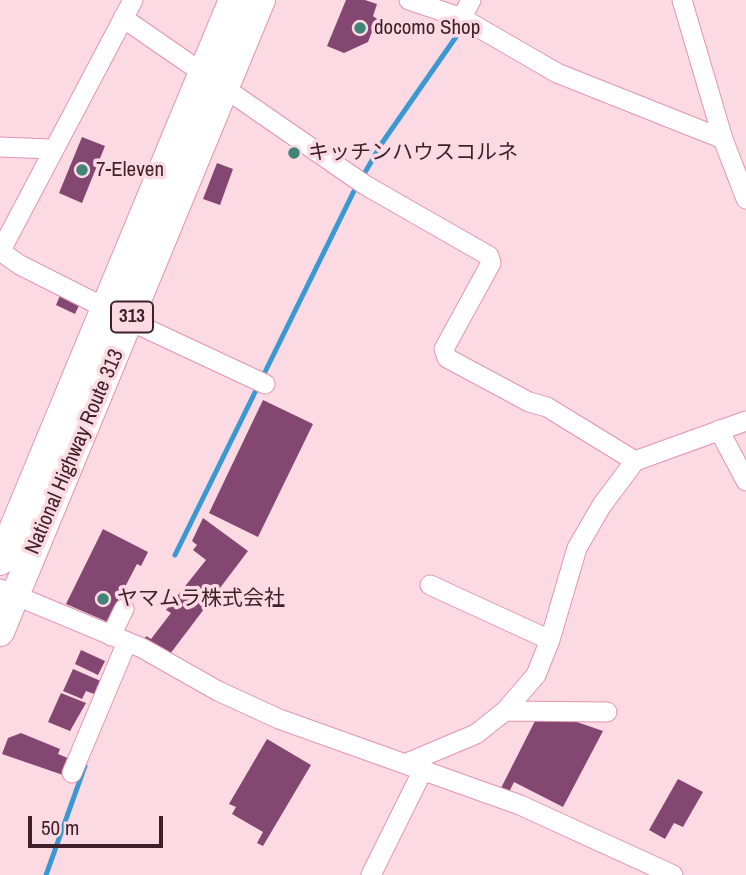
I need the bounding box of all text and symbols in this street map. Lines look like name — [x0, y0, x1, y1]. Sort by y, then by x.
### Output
place label: docomo Shop — [374, 15, 480, 41]
marker: docomo Shop — [352, 20, 368, 36]
place label: キッチンハウスコルネ — [308, 140, 518, 166]
marker: キッチンハウスコルネ — [286, 145, 302, 161]
place label: 7-Eleven — [96, 157, 164, 183]
marker: 7-Eleven — [74, 162, 90, 178]
road number: 313 — [111, 302, 153, 332]
street label: National Highway Route 313 — [20, 346, 130, 558]
place label: ヤマムラ株式会社 — [117, 586, 285, 612]
marker: ヤマムラ株式会社 — [95, 591, 111, 607]
scale bar — [32, 802, 166, 846]
text: 50 m — [41, 813, 79, 842]

